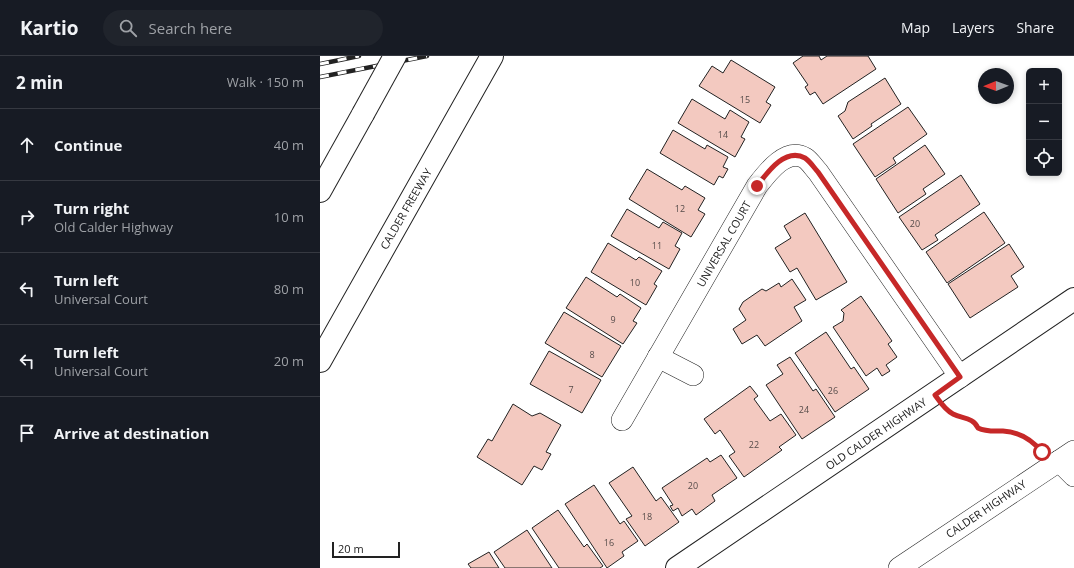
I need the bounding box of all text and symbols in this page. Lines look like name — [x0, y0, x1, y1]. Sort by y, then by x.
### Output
search box — [103, 10, 383, 46]
text: Kartio — [20, 15, 79, 41]
icon: search — [117, 17, 139, 39]
text: Search here — [149, 18, 232, 38]
text: Map — [901, 18, 930, 37]
text: Layers — [952, 18, 994, 37]
text: Share — [1016, 18, 1054, 37]
north arrow — [978, 68, 1014, 104]
map controls — [1026, 68, 1062, 176]
button: + — [1026, 68, 1062, 104]
text: 2 min — [16, 71, 63, 94]
text: Walk · 150 m — [227, 73, 304, 91]
house number: 15 — [740, 93, 750, 106]
button: − — [1026, 104, 1062, 140]
house number: 14 — [718, 128, 728, 141]
icon: ahead — [16, 134, 38, 156]
text: Continue — [54, 135, 122, 155]
text: 40 m — [274, 136, 304, 154]
button: locate — [1026, 140, 1062, 176]
street label: CALDER FREEWAY — [376, 165, 435, 252]
route end — [748, 177, 766, 195]
text: Turn right — [54, 198, 129, 218]
street label: UNIVERSAL COURT — [693, 198, 754, 289]
house number: 12 — [675, 202, 685, 215]
icon: right — [16, 206, 38, 228]
text: 10 m — [274, 208, 304, 226]
house number: 20 — [910, 217, 920, 230]
text: Old Calder Highway — [54, 218, 173, 236]
house number: 11 — [652, 239, 662, 252]
text: Turn left — [54, 270, 119, 290]
house number: 10 — [630, 276, 640, 289]
icon: left — [16, 278, 38, 300]
text: 80 m — [274, 280, 304, 298]
text: Universal Court — [54, 290, 148, 308]
house number: 9 — [610, 313, 616, 326]
text: Turn left — [54, 342, 119, 362]
house number: 8 — [589, 348, 595, 361]
icon: left — [16, 350, 38, 372]
text: 20 m — [274, 352, 304, 370]
text: Universal Court — [54, 362, 148, 380]
house number: 7 — [568, 383, 574, 396]
house number: 26 — [828, 384, 838, 397]
street label: OLD CALDER HIGHWAY — [822, 394, 930, 473]
house number: 24 — [799, 403, 809, 416]
icon: arrive — [16, 422, 38, 444]
text: Arrive at destination — [54, 423, 209, 443]
house number: 22 — [749, 438, 759, 451]
route start — [1033, 443, 1051, 461]
street label: CALDER HIGHWAY — [943, 476, 1030, 541]
house number: 20 — [688, 479, 698, 492]
house number: 18 — [642, 510, 652, 523]
house number: 16 — [604, 536, 614, 549]
scale bar — [332, 540, 400, 559]
text: 20 m — [338, 541, 364, 556]

